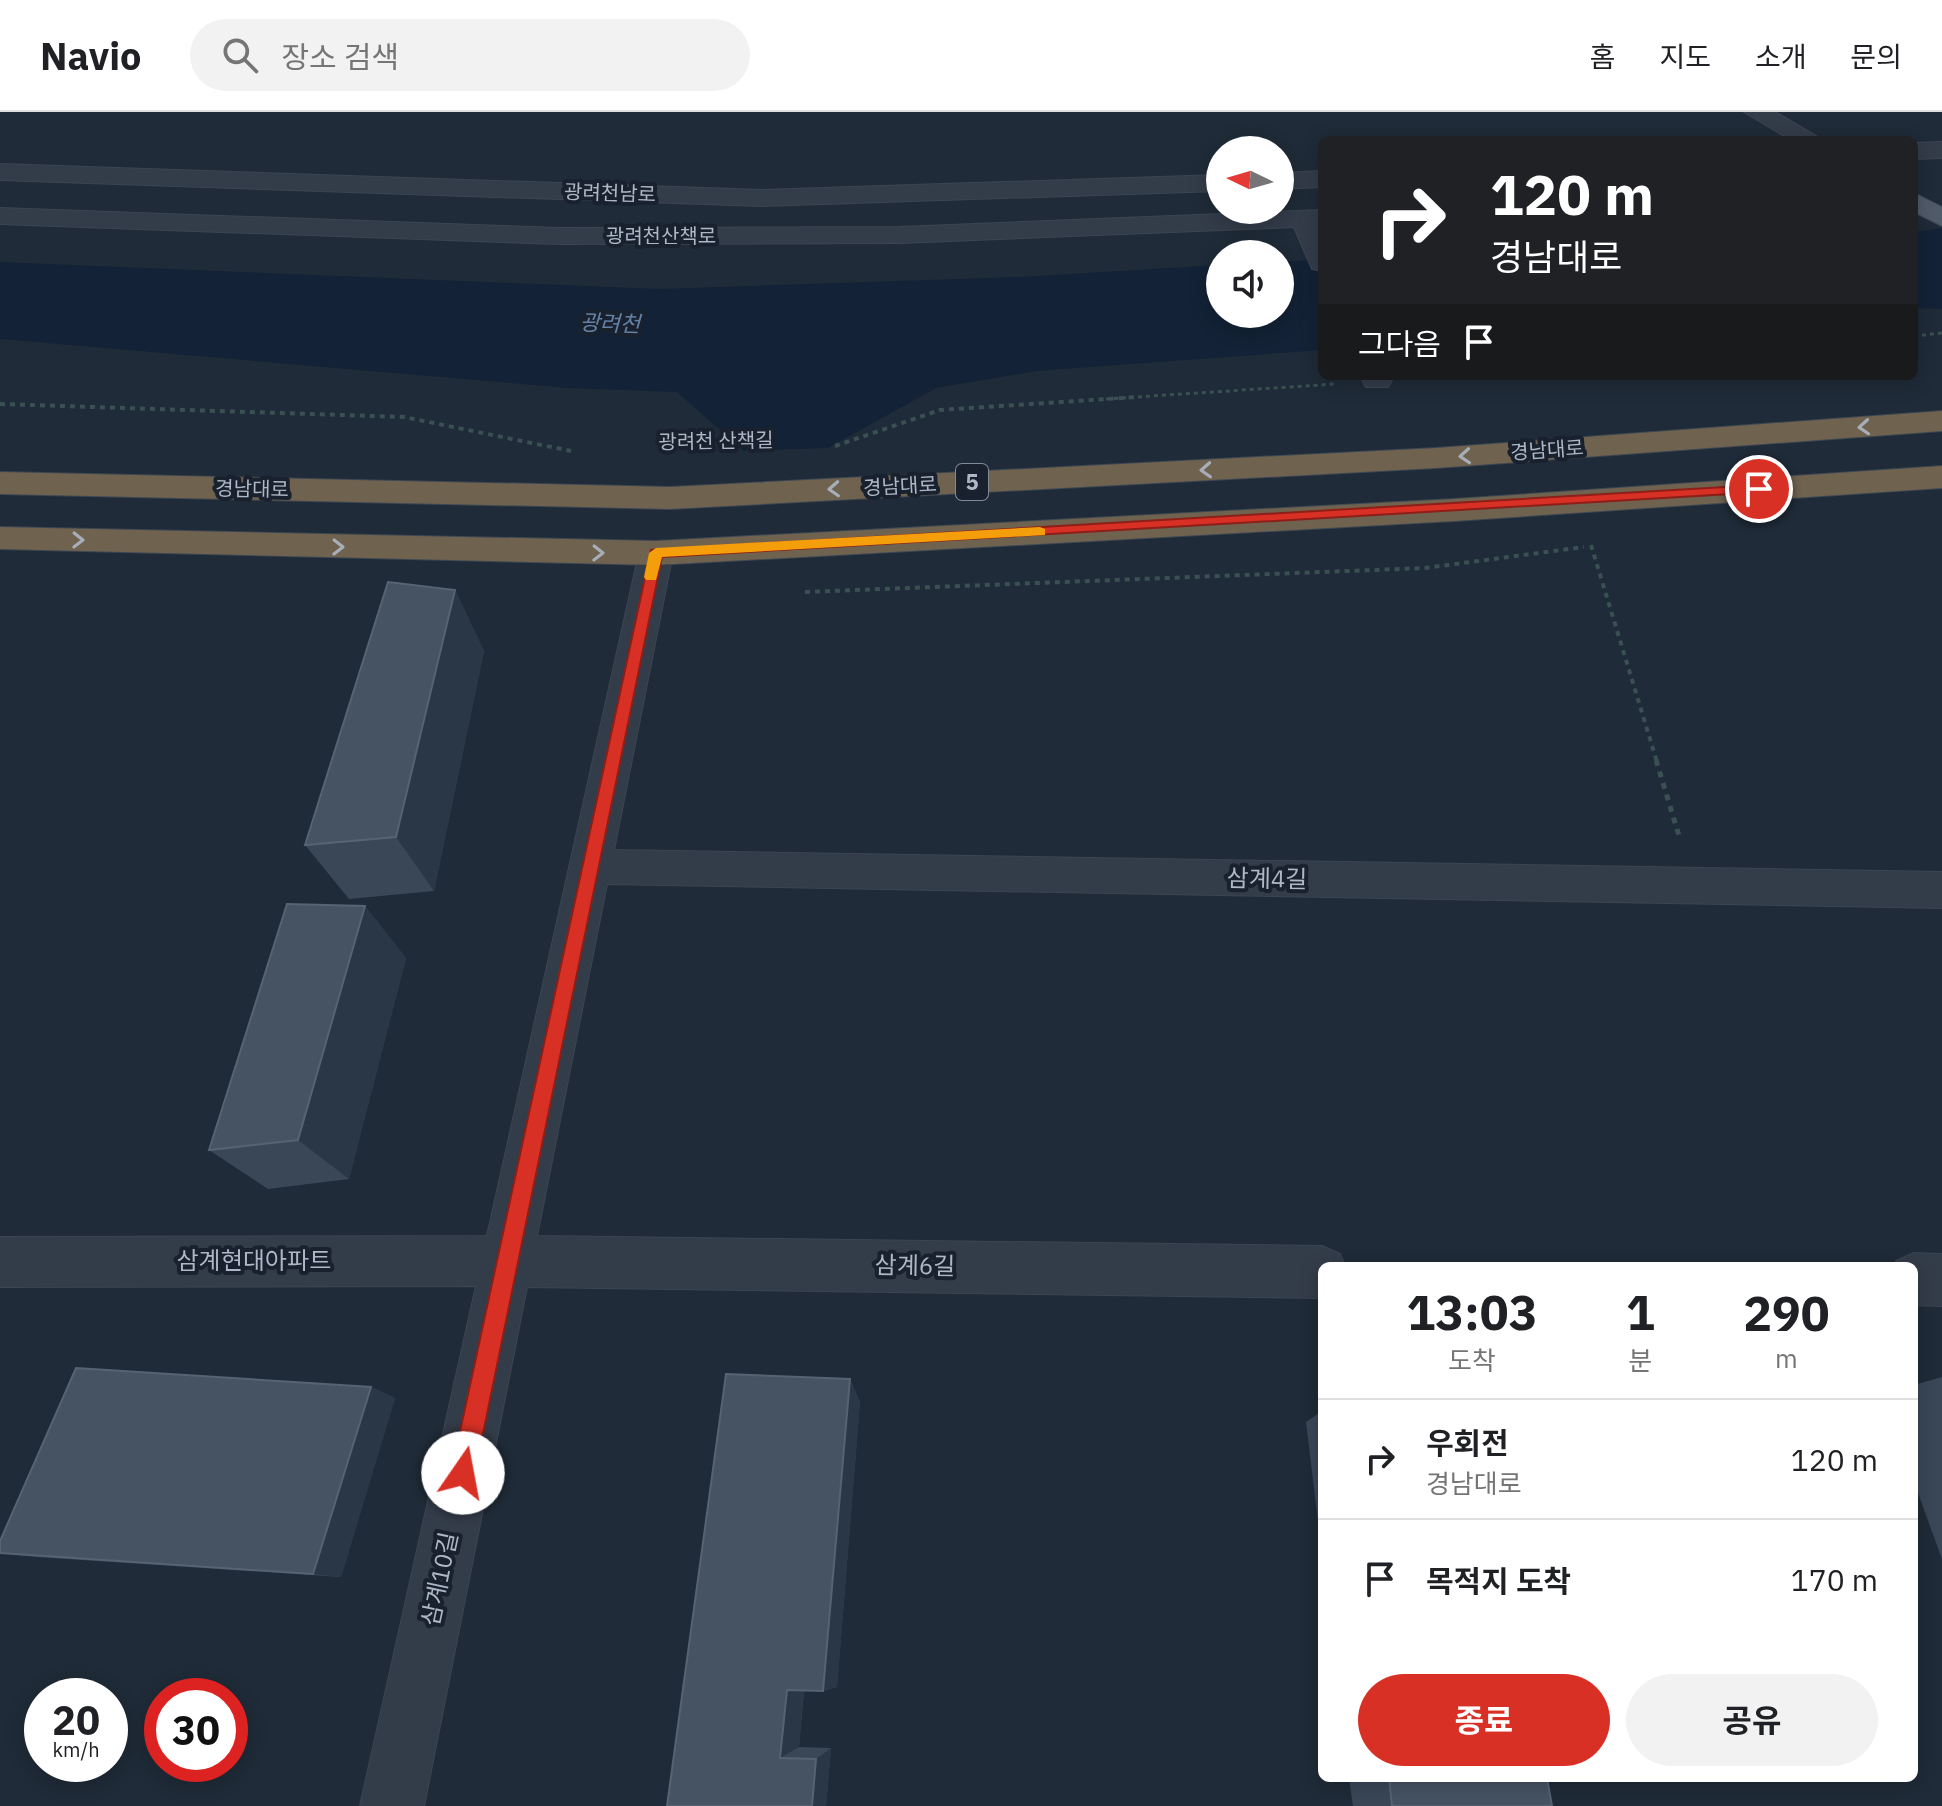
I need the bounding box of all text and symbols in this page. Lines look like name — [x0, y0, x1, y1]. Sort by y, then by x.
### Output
search box — [190, 19, 750, 91]
text: Navio — [40, 31, 142, 80]
icon: search — [218, 33, 262, 77]
text: 장소 검색 — [282, 37, 399, 76]
text: 홈 — [1590, 38, 1615, 75]
text: 지도 — [1659, 38, 1711, 75]
text: 소개 — [1755, 38, 1806, 75]
text: 문의 — [1850, 38, 1902, 75]
north arrow — [1206, 136, 1294, 224]
map controls — [1206, 136, 1294, 328]
text: 120 m — [1490, 158, 1654, 230]
icon: right — [1358, 168, 1462, 272]
street label: 광려천남로 — [564, 177, 656, 208]
street label: 광려천산책로 — [606, 222, 716, 249]
text: 경남대로 — [1490, 233, 1622, 280]
button: sound — [1206, 240, 1294, 328]
water label: 광려천 — [579, 307, 644, 338]
icon: arrive — [1457, 320, 1501, 364]
text: 그다음 — [1358, 324, 1441, 363]
one-way arrow — [1857, 418, 1870, 435]
street label: 광려천 산책길 — [658, 426, 774, 455]
street label: 경남대로 — [1509, 433, 1585, 466]
one-way arrow — [1458, 447, 1471, 464]
pin — [1725, 455, 1793, 523]
one-way arrow — [1199, 461, 1212, 478]
road number: 5 — [956, 464, 988, 500]
icon: arrive — [1737, 467, 1781, 511]
street label: 경남대로 — [863, 470, 937, 501]
street label: 경남대로 — [215, 474, 289, 503]
one-way arrow — [827, 481, 840, 498]
one-way arrow — [72, 531, 85, 549]
one-way arrow — [332, 538, 345, 555]
one-way arrow — [592, 544, 605, 562]
street label: 삼계4길 — [1226, 861, 1308, 895]
street label: 삼계현대아파트 — [177, 1244, 331, 1276]
street label: 삼계6길 — [874, 1248, 956, 1282]
text: 13:03 — [1406, 1281, 1537, 1343]
text: 1 — [1626, 1281, 1655, 1343]
text: 290 — [1743, 1282, 1830, 1344]
text: m — [1775, 1341, 1798, 1375]
text: 도착 — [1448, 1343, 1496, 1377]
text: 분 — [1628, 1343, 1652, 1377]
text: 우회전 — [1426, 1423, 1509, 1462]
position arrow — [421, 1431, 505, 1515]
icon: right — [1358, 1437, 1402, 1481]
text: 120 m — [1791, 1440, 1878, 1479]
text: 경남대로 — [1426, 1466, 1522, 1500]
street label: 삼계10길 — [413, 1529, 465, 1629]
icon: arrive — [1358, 1557, 1402, 1601]
text: 170 m — [1791, 1560, 1878, 1599]
text: 목적지 도착 — [1426, 1561, 1571, 1600]
button: 종료 — [1358, 1674, 1610, 1766]
button: 공유 — [1626, 1674, 1878, 1766]
speed limit sign: 30 — [144, 1678, 248, 1782]
text: 20 — [52, 1694, 100, 1746]
text: km/h — [52, 1736, 100, 1763]

